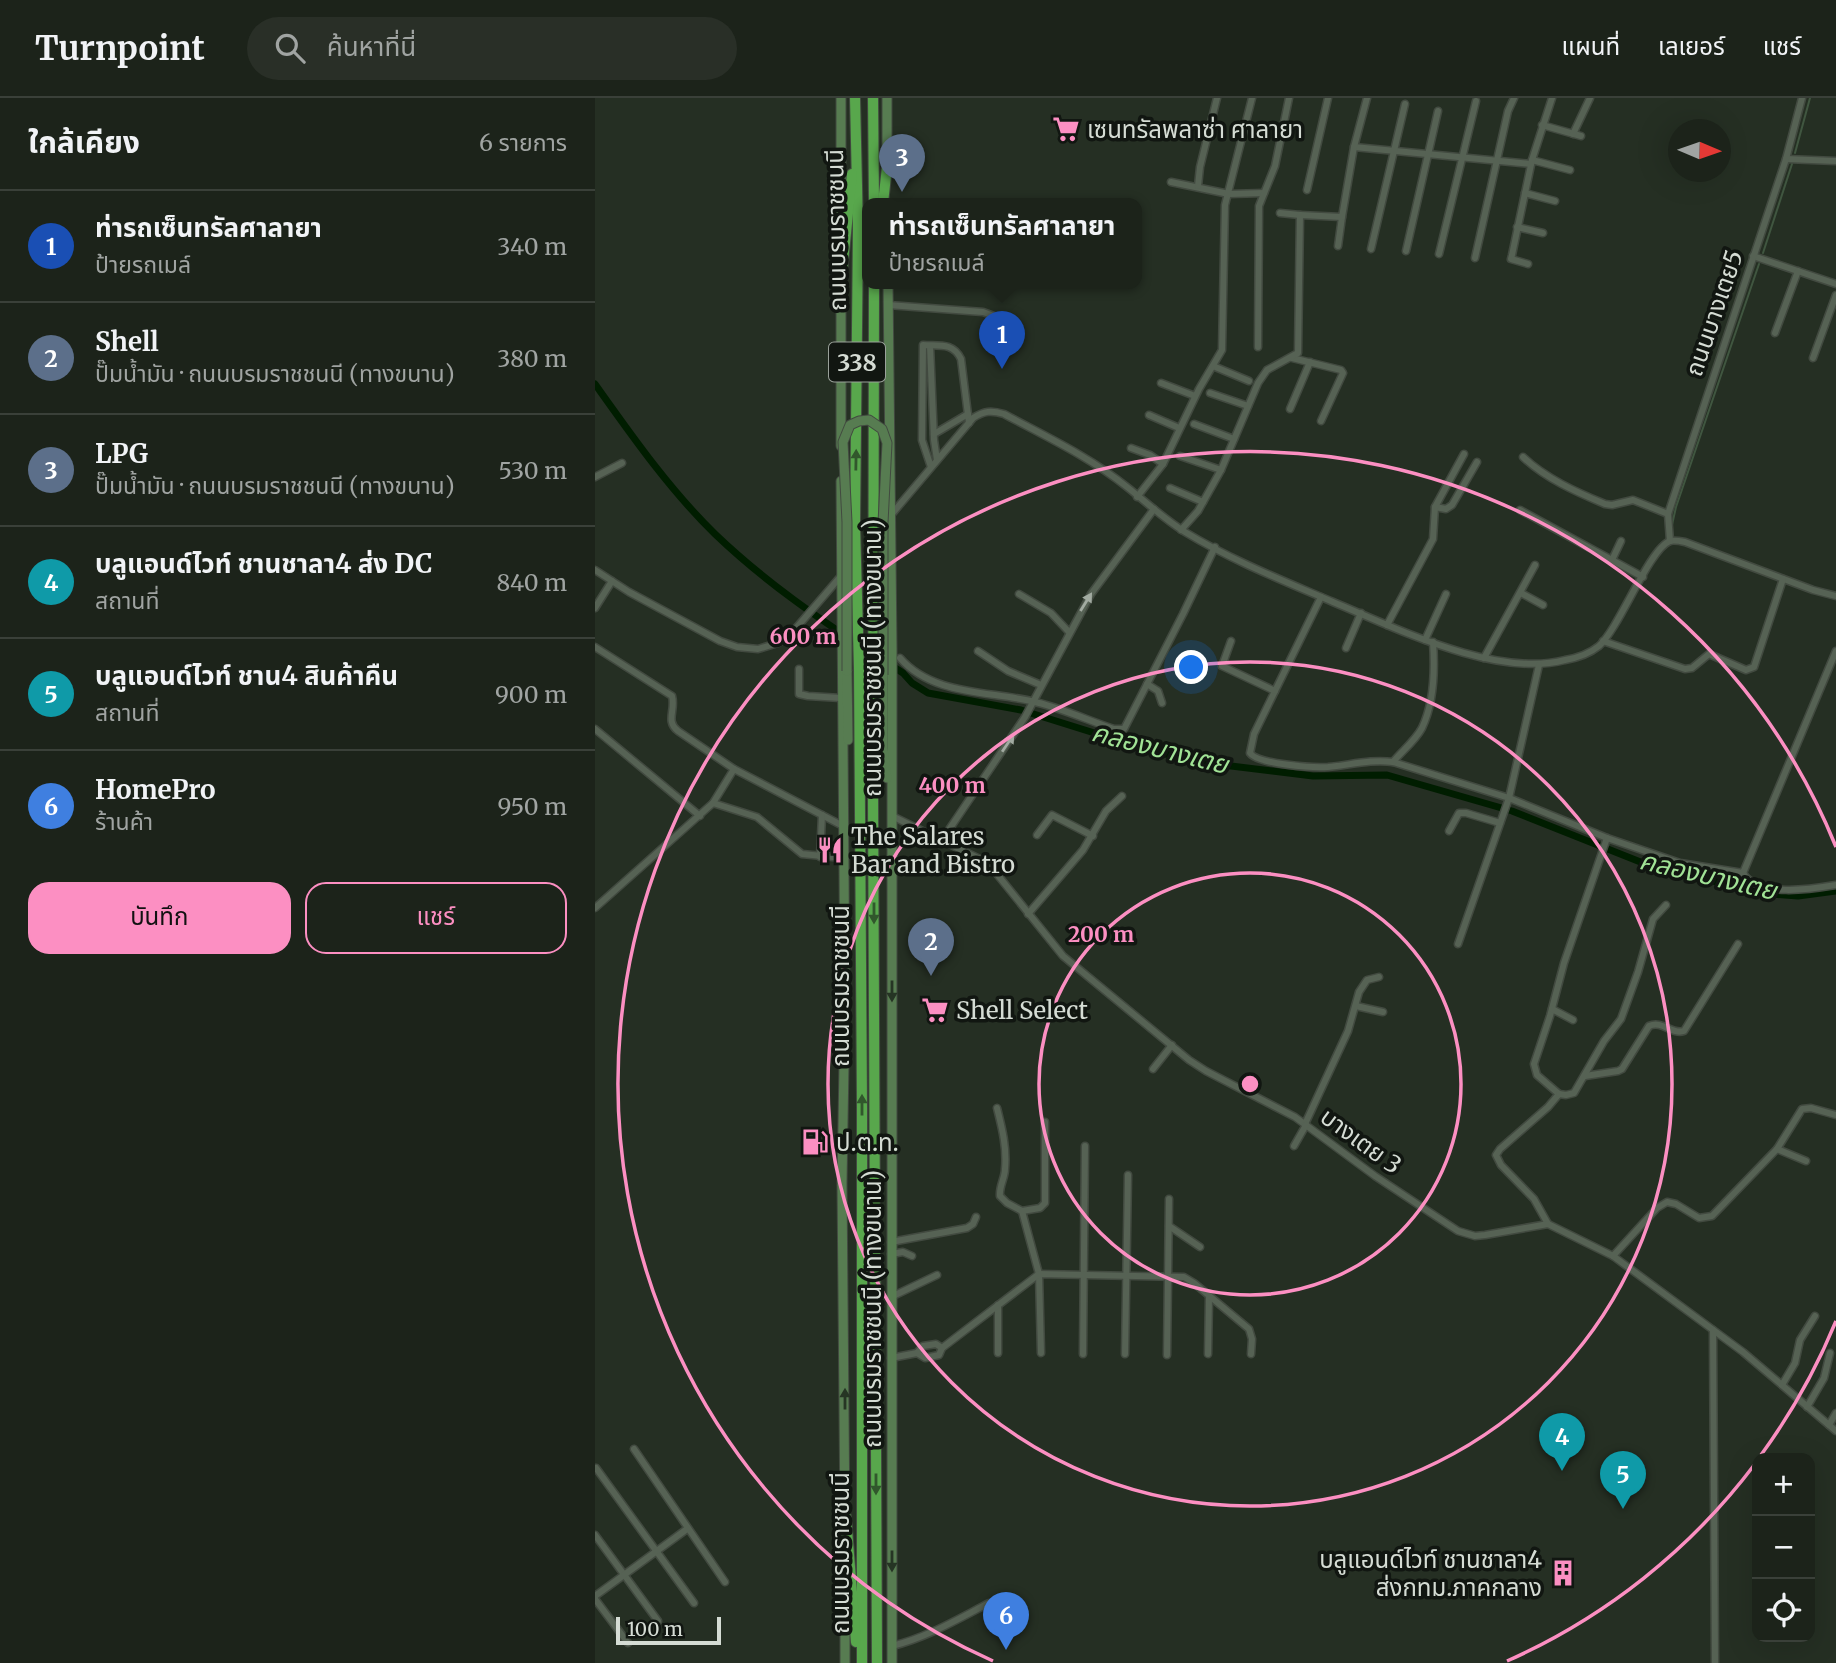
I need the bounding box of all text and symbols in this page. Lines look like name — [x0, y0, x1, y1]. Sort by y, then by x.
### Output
search box — [247, 17, 737, 80]
text: Turnpoint — [35, 28, 205, 69]
icon: search — [271, 29, 309, 67]
text: ค้นหาที่นี่ — [327, 30, 416, 63]
text: แผนที่ — [1562, 31, 1620, 62]
text: เลเยอร์ — [1658, 31, 1725, 62]
text: แชร์ — [1763, 31, 1801, 62]
supermarket icon: เซนทรัลพลาซ่า ศาลายา — [1051, 114, 1081, 144]
place label: เซนทรัลพลาซ่า ศาลายา — [1087, 114, 1303, 145]
north arrow — [1668, 119, 1731, 182]
text: ใกล้เคียง — [28, 123, 140, 161]
text: 6 รายการ — [479, 128, 567, 157]
pin: 3 — [879, 134, 925, 192]
street label: ถนนบรมราชชนนี — [819, 149, 853, 311]
popup — [862, 198, 1142, 289]
text: ท่ารถเซ็นทรัลศาลายา — [889, 209, 1115, 242]
text: ท่ารถเซ็นทรัลศาลายา — [95, 211, 322, 244]
text: 1 — [46, 232, 56, 261]
text: 340 m — [497, 232, 567, 261]
street label: ถนนบางเตย5 — [1678, 246, 1750, 380]
text: ป้ายรถเมล์ — [889, 248, 985, 277]
text: ป้ายรถเมล์ — [95, 250, 191, 279]
pin: 1 — [979, 311, 1025, 369]
text: Shell — [95, 325, 159, 358]
road number: 338 — [829, 342, 885, 382]
text: 2 — [44, 344, 58, 373]
text: 380 m — [497, 344, 567, 373]
text: ปั๊มน้ำมัน · ถนนบรมราชชนนี (ทางขนาน) — [95, 359, 455, 388]
text: LPG — [95, 437, 148, 470]
one-way arrow — [850, 449, 862, 471]
text: 3 — [44, 456, 58, 485]
text: 530 m — [499, 456, 567, 485]
text: ปั๊มน้ำมัน · ถนนบรมราชชนนี (ทางขนาน) — [95, 471, 455, 500]
street label: ถนนบรมราชชนนี (ทางขนาน) — [857, 519, 888, 797]
text: บลูแอนด์ไวท์ ชานชาลา4 ส่ง DC — [95, 547, 433, 580]
text: 4 — [44, 568, 58, 597]
text: 840 m — [496, 568, 567, 597]
text: สถานที่ — [95, 586, 159, 615]
one-way arrow — [1080, 592, 1093, 612]
text: 600 m — [770, 623, 836, 650]
your location — [1174, 650, 1208, 684]
text: บลูแอนด์ไวท์ ชาน4 สินค้าคืน — [95, 659, 398, 692]
text: 5 — [44, 680, 58, 709]
text: 900 m — [495, 680, 567, 709]
text: สถานที่ — [95, 698, 159, 727]
water label: คลองบางเตย — [1088, 715, 1233, 781]
one-way arrow — [1001, 733, 1014, 752]
text: 400 m — [918, 772, 986, 799]
text: HomePro — [95, 773, 216, 806]
text: 6 — [44, 792, 58, 821]
text: 950 m — [497, 792, 567, 821]
text: ร้านค้า — [95, 807, 153, 836]
place label: The Salares Bar and Bistro — [851, 821, 1015, 880]
restaurant icon: The Salares Bar and Bistro — [815, 835, 845, 865]
water label: คลองบางเตย — [1636, 843, 1781, 907]
button: บันทึก — [28, 882, 291, 954]
button: แชร์ — [305, 882, 567, 954]
one-way arrow — [868, 903, 880, 925]
street label: ถนนบรมราชชนนี — [825, 905, 856, 1067]
pin: 2 — [908, 918, 954, 976]
text: 200 m — [1068, 921, 1134, 948]
one-way arrow — [886, 980, 898, 1002]
supermarket icon: Shell Select — [920, 995, 950, 1025]
place label: Shell Select — [956, 995, 1089, 1026]
centre of rings — [1238, 1072, 1262, 1096]
one-way arrow — [856, 1094, 868, 1116]
street label: บางเตย 3 — [1314, 1101, 1408, 1181]
fuel station icon: ป.ต.ท. — [800, 1127, 830, 1157]
place label: ป.ต.ท. — [836, 1127, 899, 1158]
street label: ถนนบรมราชชนนี (ทางขนาน) — [857, 1170, 888, 1448]
one-way arrow — [839, 1388, 851, 1410]
pin: 4 — [1539, 1413, 1585, 1471]
pin: 5 — [1600, 1451, 1646, 1509]
map controls — [1752, 1453, 1815, 1642]
button: + — [1752, 1453, 1815, 1516]
street label: ถนนบรมราชชนนี — [825, 1472, 856, 1634]
one-way arrow — [870, 1473, 882, 1495]
button: − — [1752, 1516, 1815, 1579]
place label: บลูแอนด์ไวท์ ชานชาลา4 ส่งกทม.ภาคกลาง — [1319, 1544, 1542, 1603]
one-way arrow — [886, 1550, 898, 1572]
building icon: บลูแอนด์ไวท์ ชานชาลา4 ส่งกทม.ภาคกลาง — [1548, 1558, 1578, 1588]
button: locate — [1752, 1579, 1815, 1642]
pin: 6 — [983, 1592, 1029, 1650]
scale bar — [616, 1614, 721, 1646]
text: 100 m — [627, 1617, 683, 1641]

